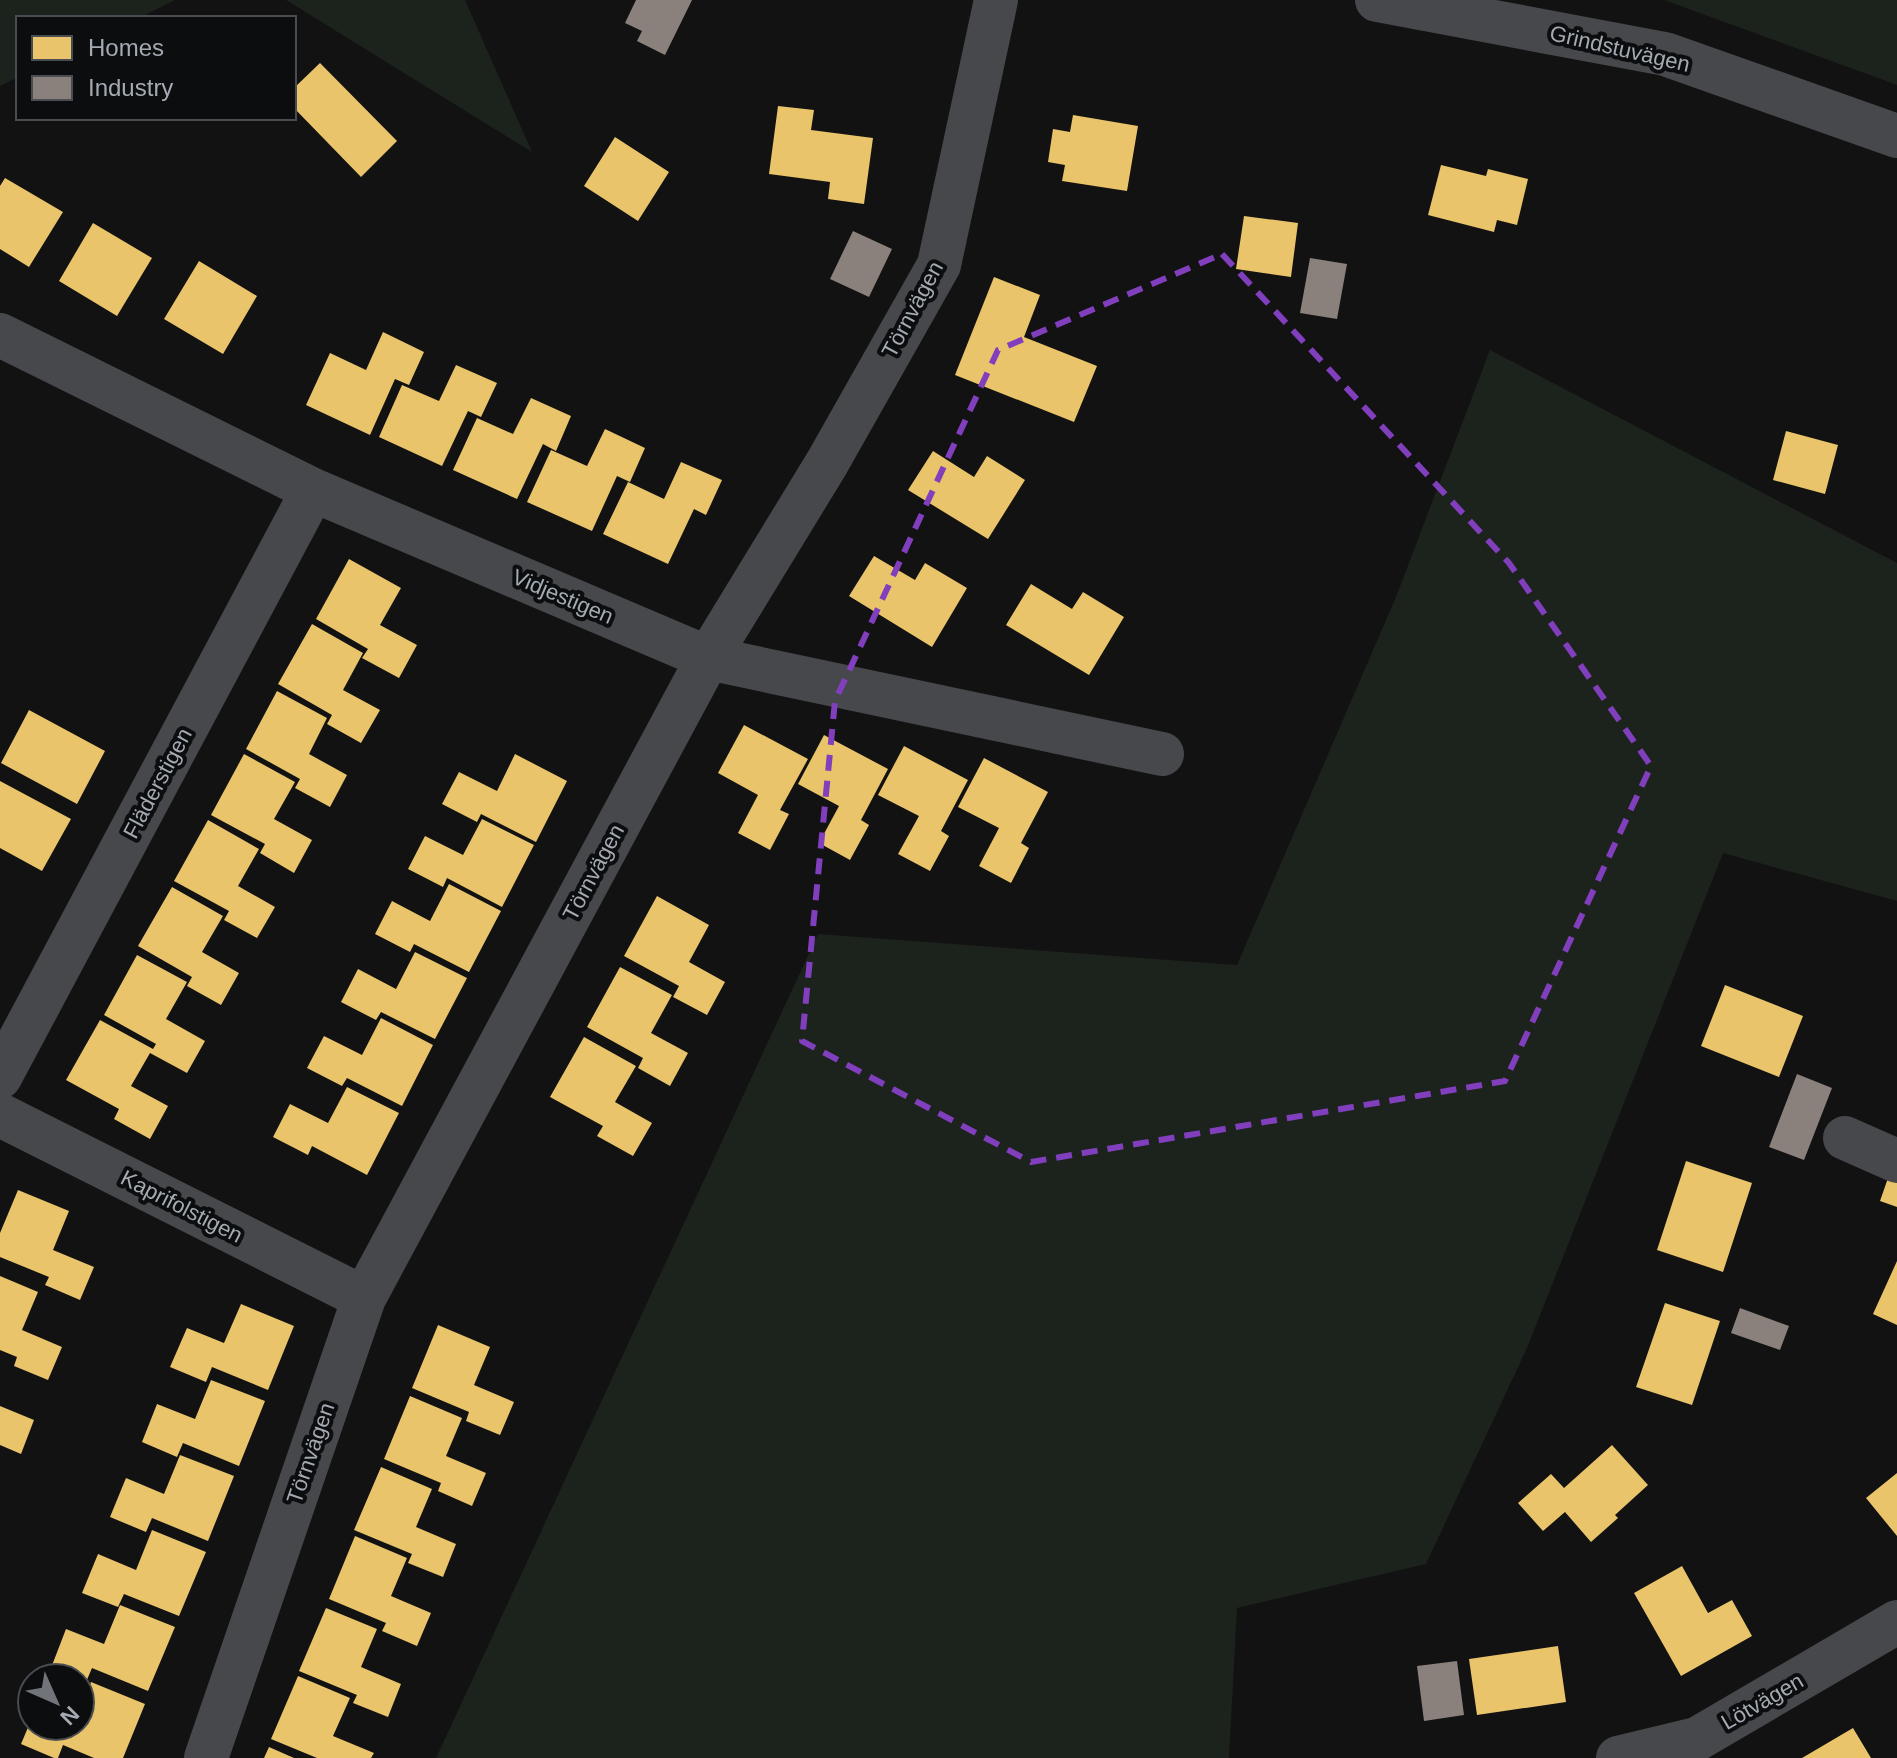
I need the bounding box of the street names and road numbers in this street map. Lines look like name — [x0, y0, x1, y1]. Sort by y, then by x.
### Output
street label: Grindstuvägen — [1547, 20, 1692, 77]
street label: Törnvägen — [877, 257, 948, 362]
street label: Vidjestigen — [509, 564, 617, 629]
street label: Fläderstigen — [118, 724, 197, 843]
street label: Törnvägen — [558, 820, 629, 925]
street label: Kaprifolstigen — [117, 1165, 247, 1248]
street label: Törnvägen — [282, 1399, 339, 1507]
street label: Lötvägen — [1717, 1668, 1808, 1735]

